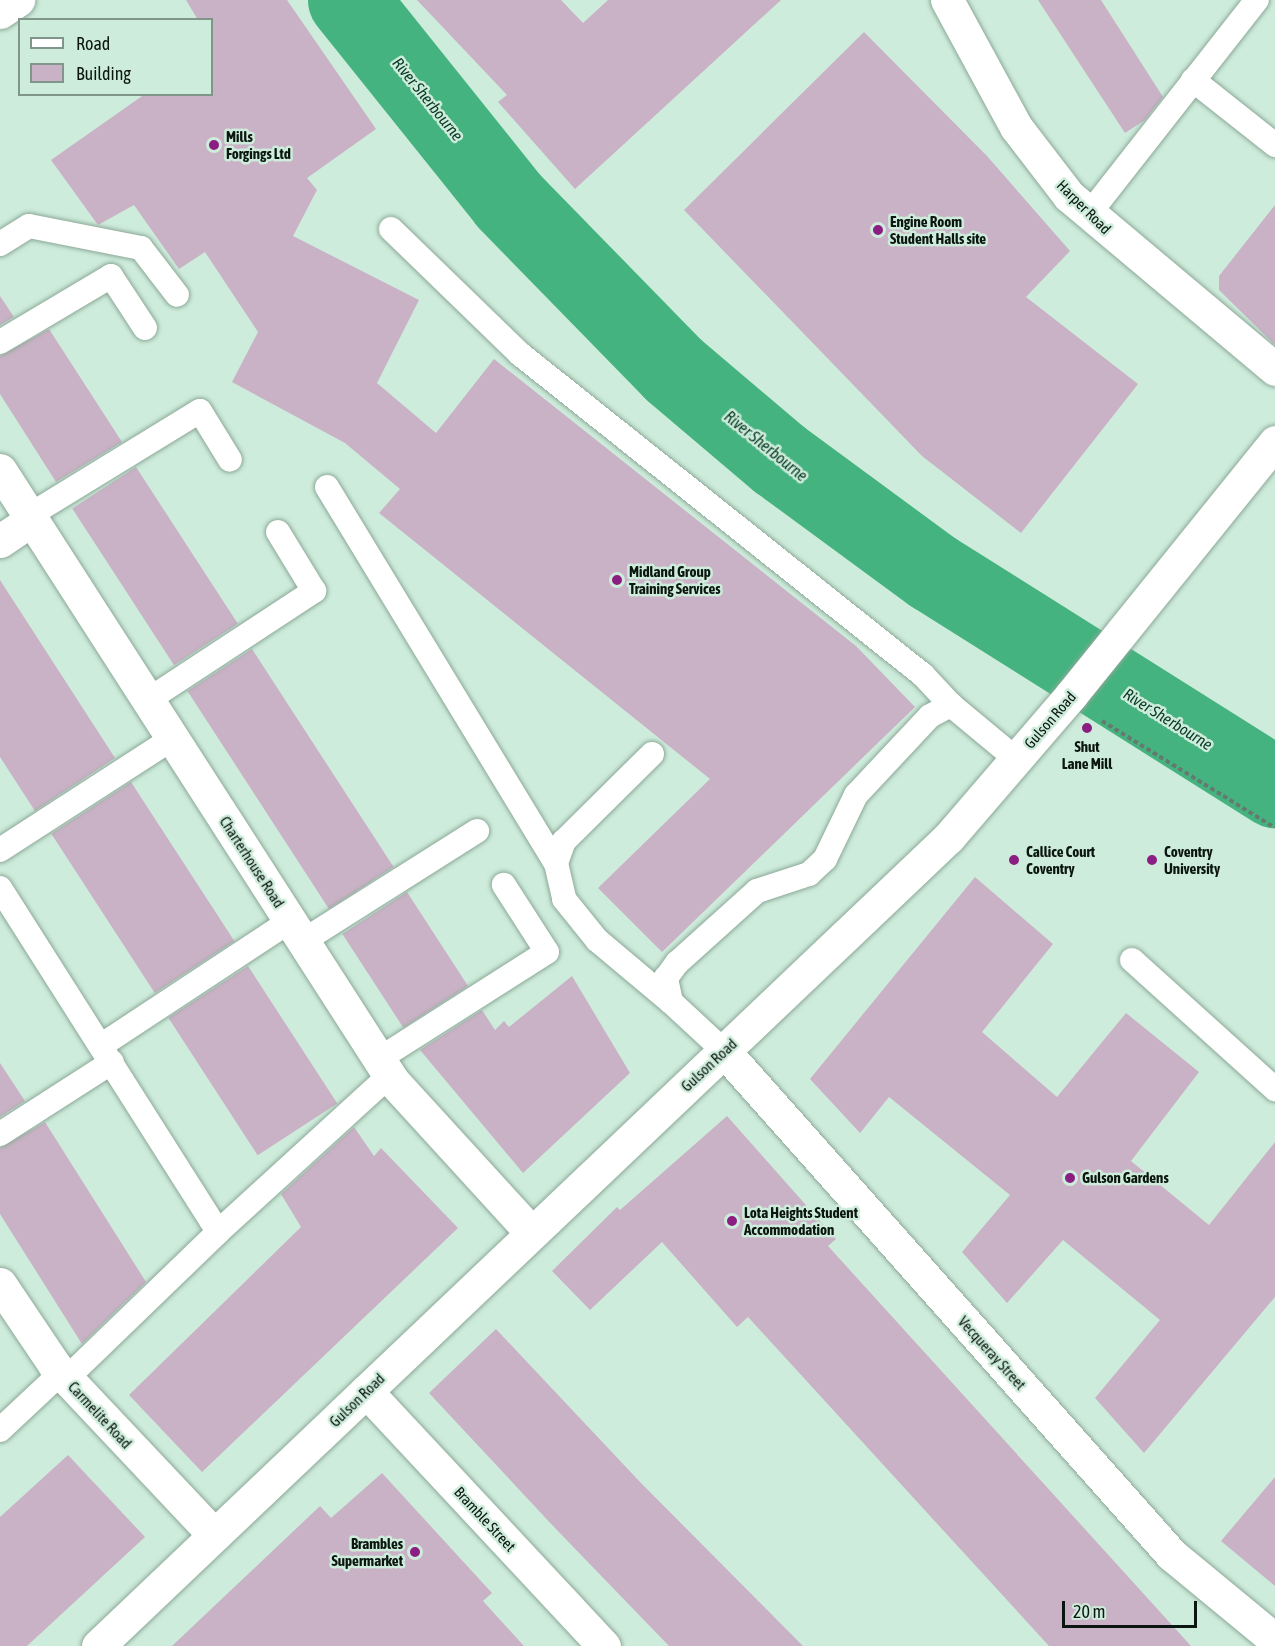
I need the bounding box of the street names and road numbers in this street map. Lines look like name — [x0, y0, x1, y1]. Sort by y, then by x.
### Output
street label: Harper Road — [1053, 176, 1115, 238]
street label: Gulson Road — [1020, 688, 1080, 752]
street label: Charterhouse Road — [216, 813, 288, 911]
street label: Gulson Road — [677, 1035, 741, 1095]
street label: Vecqueray Street — [954, 1313, 1030, 1393]
street label: Gulson Road — [326, 1369, 388, 1431]
street label: Carmelite Road — [64, 1378, 136, 1452]
street label: Bramble Street — [451, 1483, 519, 1555]

